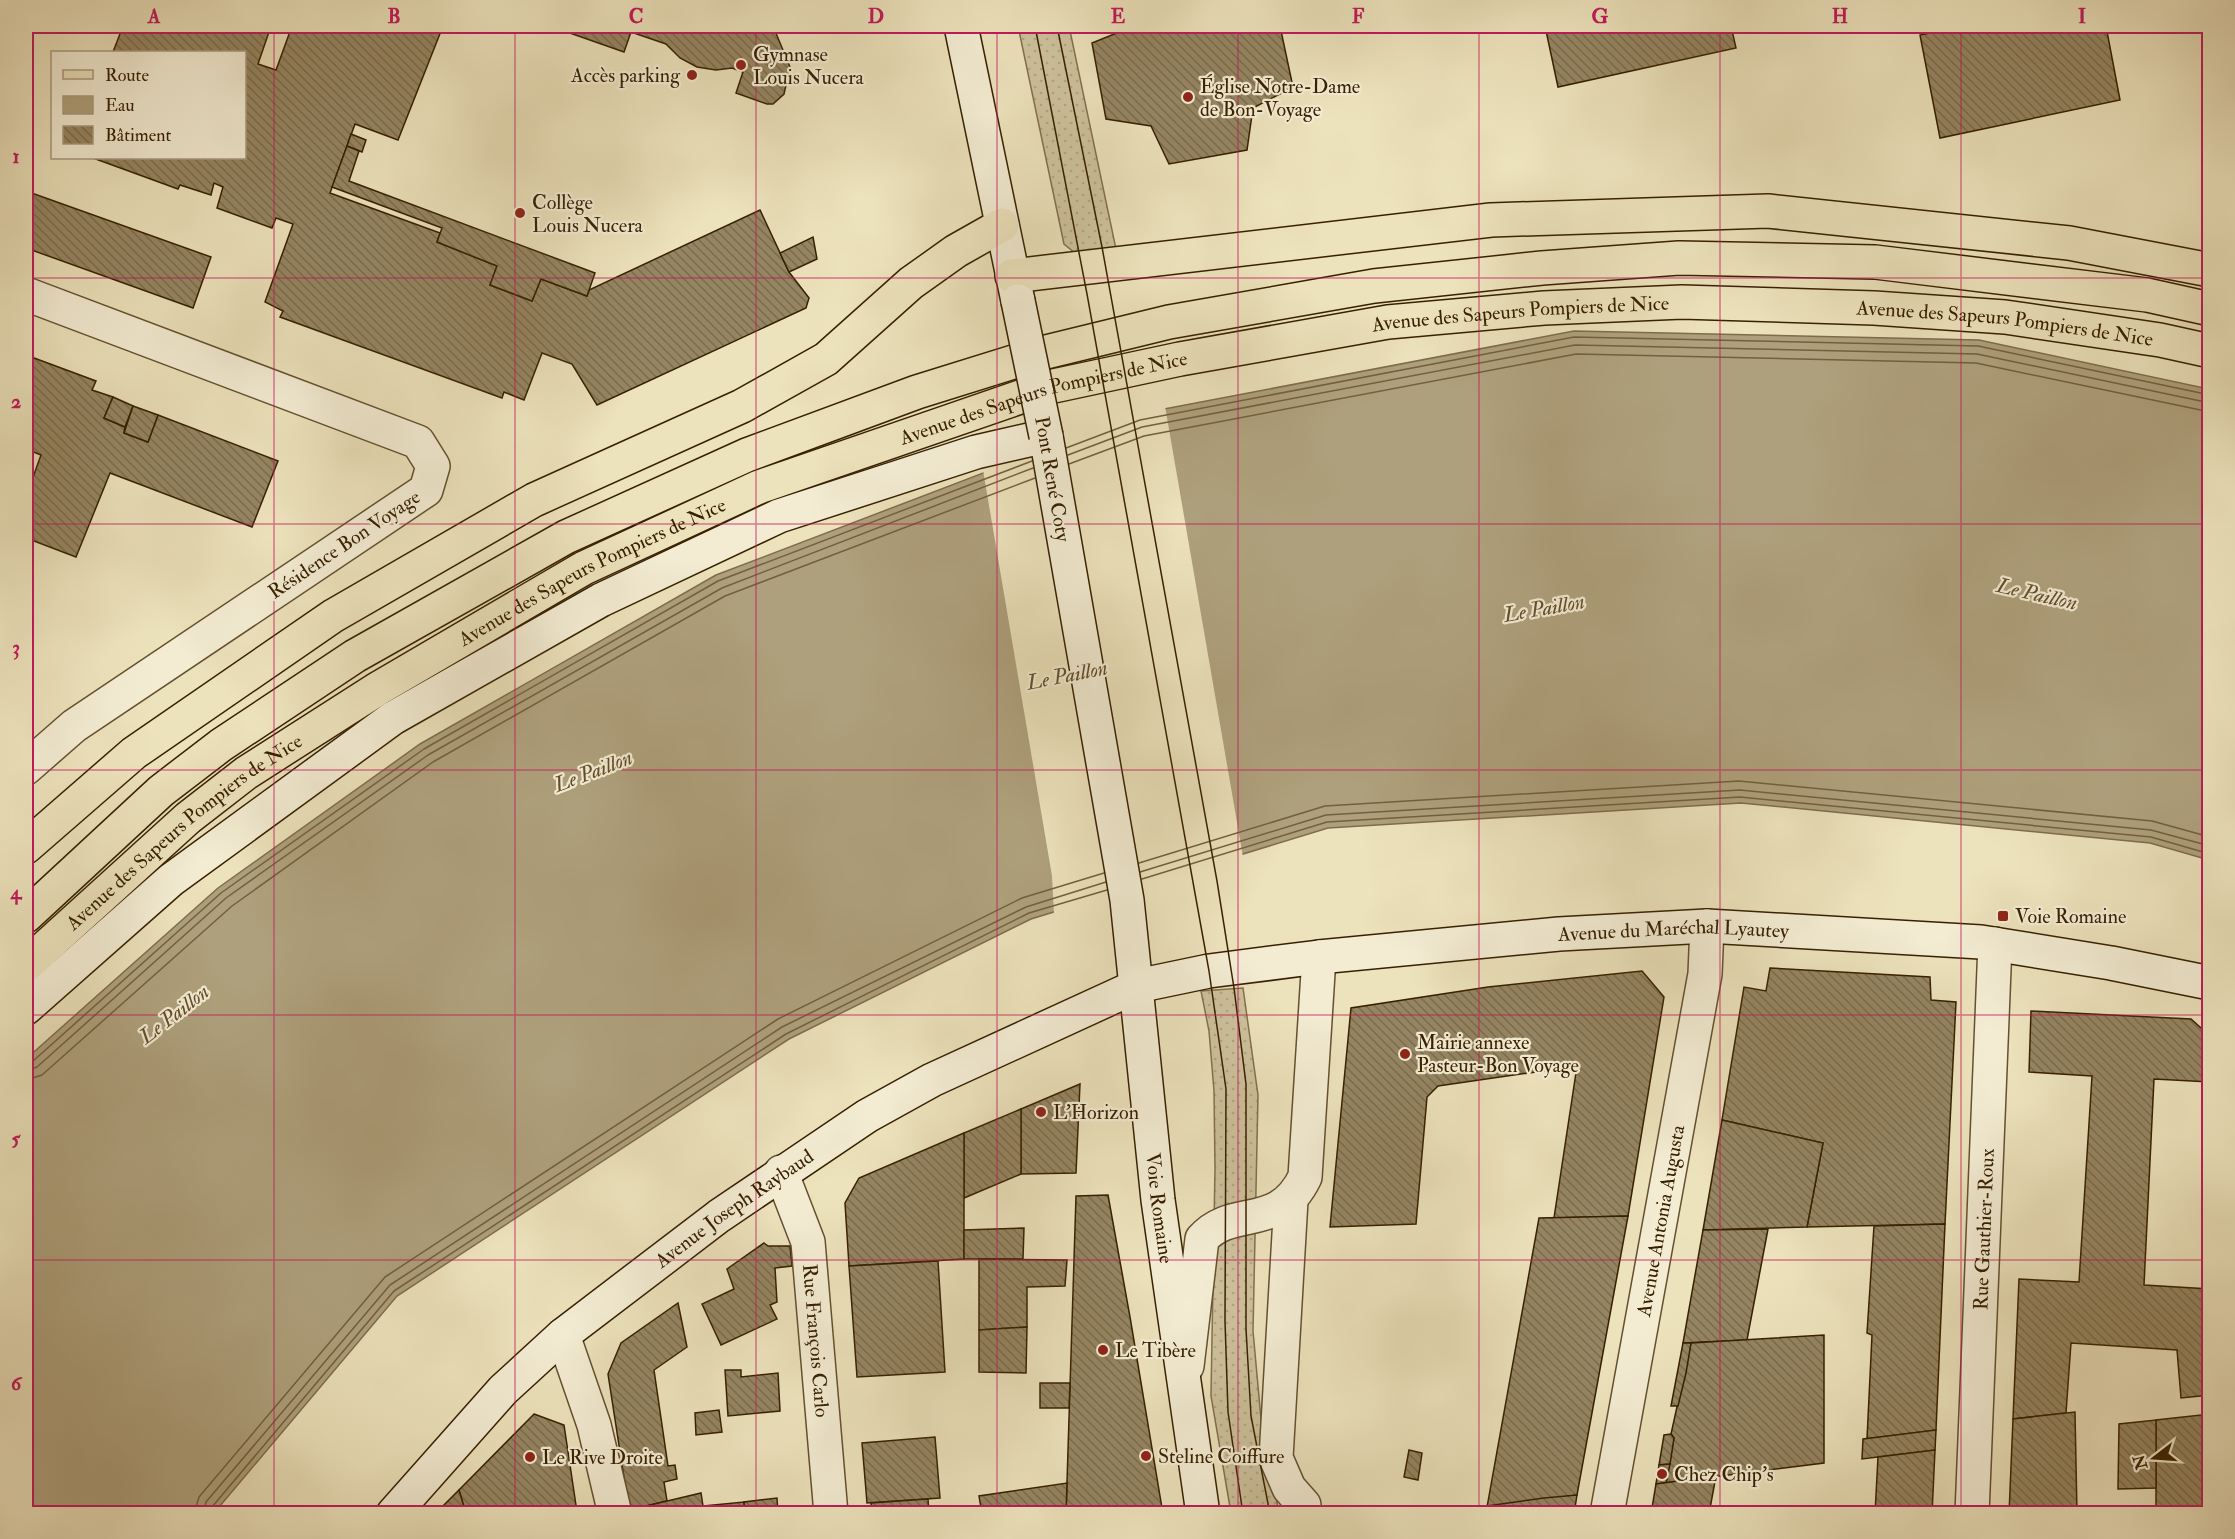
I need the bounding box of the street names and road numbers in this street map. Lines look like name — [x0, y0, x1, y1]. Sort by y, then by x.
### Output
street label: Avenue des Sapeurs Pompiers de Nice — [1369, 291, 1670, 338]
street label: Avenue des Sapeurs Pompiers de Nice — [1855, 295, 2155, 352]
street label: Avenue des Sapeurs Pompiers de Nice — [895, 346, 1189, 451]
street label: Pont René Coty — [1029, 415, 1076, 545]
street label: Résidence Bon Voyage — [263, 484, 425, 605]
street label: Avenue des Sapeurs Pompiers de Nice — [453, 492, 730, 652]
street label: Avenue des Sapeurs Pompiers de Nice — [60, 728, 307, 936]
street label: Avenue du Maréchal Lyautey — [1556, 914, 1791, 947]
street label: Avenue Antonia Augusta — [1631, 1122, 1690, 1320]
street label: Avenue Joseph Raybaud — [649, 1144, 818, 1274]
street label: Rue Gauthier-Roux — [1968, 1148, 2000, 1311]
street label: Voie Romaine — [1140, 1152, 1179, 1265]
street label: Rue François Carlo — [797, 1263, 835, 1418]

